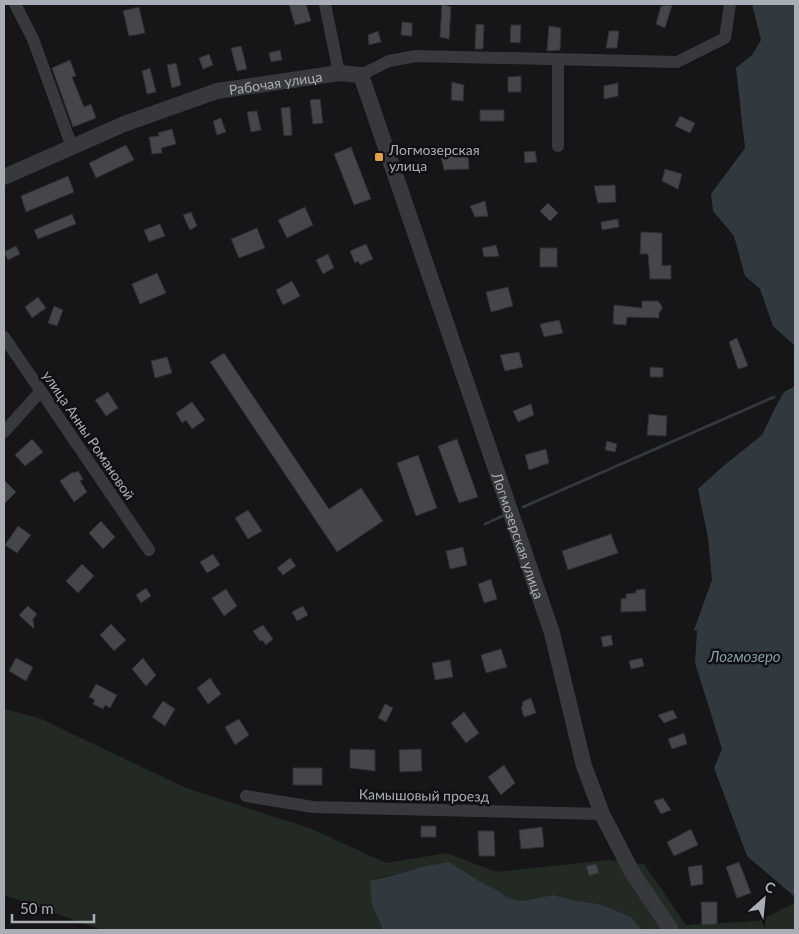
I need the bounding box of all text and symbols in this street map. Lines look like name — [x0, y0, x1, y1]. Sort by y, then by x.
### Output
street label: Рабочая улица — [228, 67, 323, 98]
place label: Логмозерская улица — [388, 141, 480, 174]
marker: Логмозерская улица — [373, 151, 385, 163]
street label: улица Анны Романовой — [39, 367, 139, 503]
street label: Логмозерская улица — [489, 469, 548, 601]
water label: Логмозеро — [708, 647, 781, 665]
street label: Камышовый проезд — [359, 785, 490, 805]
north arrow — [739, 874, 789, 924]
text: С — [762, 877, 779, 897]
scale bar — [12, 892, 95, 924]
text: 50 m — [20, 899, 54, 917]

